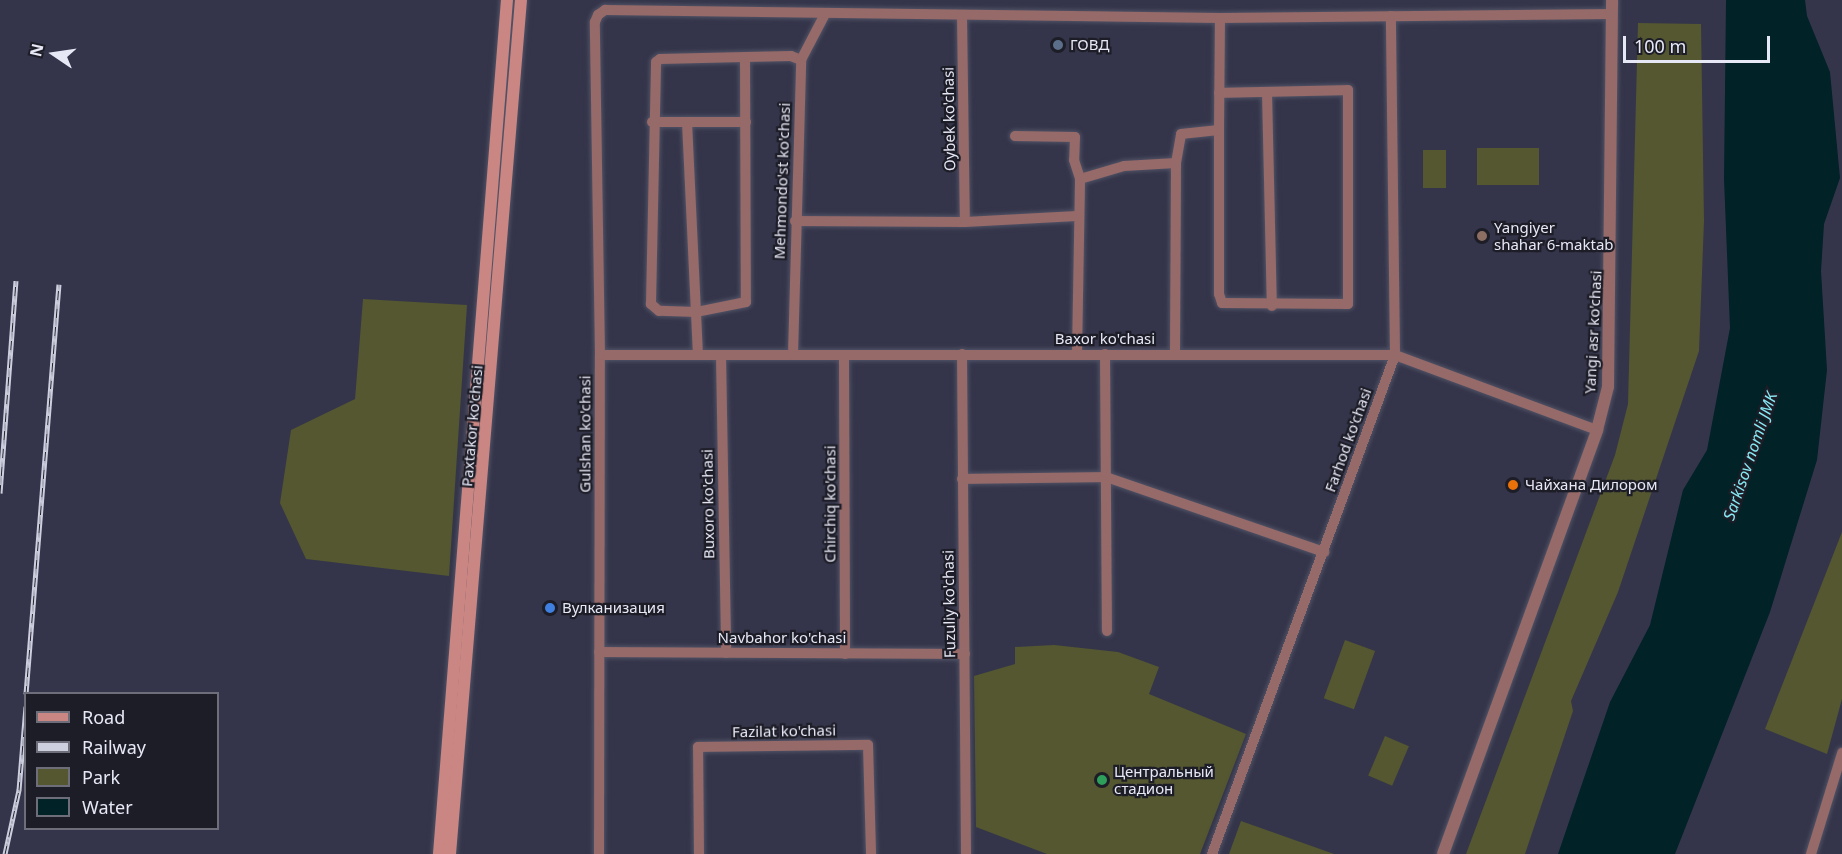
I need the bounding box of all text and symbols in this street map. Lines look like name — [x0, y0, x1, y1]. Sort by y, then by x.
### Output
north arrow — [24, 24, 84, 84]
scale bar — [1626, 24, 1773, 62]
text: 100 m — [1634, 34, 1686, 58]
place label: ГОВД — [1070, 36, 1109, 54]
marker: ГОВД — [1051, 38, 1065, 52]
text: N — [24, 41, 49, 59]
street label: Oybek ko'chasi — [939, 67, 959, 171]
street label: Mehmondo'st ko'chasi — [770, 102, 794, 260]
place label: Yangiyer shahar 6-maktab — [1494, 218, 1614, 253]
marker: Yangiyer shahar 6-maktab — [1475, 229, 1489, 243]
street label: Yangi asr ko'chasi — [1581, 270, 1605, 394]
street label: Baxor ko'chasi — [1055, 330, 1155, 348]
street label: Paxtakor ko'chasi — [458, 365, 486, 487]
street label: Gulshan ko'chasi — [576, 375, 594, 493]
street label: Farhod ko'chasi — [1321, 386, 1375, 494]
water label: Sarkisov nomli JMK — [1719, 389, 1781, 523]
street label: Chirchiq ko'chasi — [821, 445, 839, 563]
street label: Buxoro ko'chasi — [698, 449, 718, 559]
place label: Чайхана Дилором — [1525, 476, 1657, 494]
marker: Чайхана Дилором — [1506, 478, 1520, 492]
street label: Fuzuliy ko'chasi — [939, 550, 959, 658]
place label: Вулканизация — [562, 599, 665, 617]
marker: Вулканизация — [543, 601, 557, 615]
street label: Navbahor ko'chasi — [718, 629, 846, 647]
legend — [24, 692, 219, 830]
text: Road — [82, 705, 125, 729]
street label: Fazilat ko'chasi — [732, 721, 836, 741]
text: Railway — [82, 735, 146, 759]
place label: Центральный стадион — [1114, 762, 1214, 797]
text: Park — [82, 765, 120, 789]
marker: Центральный стадион — [1095, 773, 1109, 787]
text: Water — [82, 795, 133, 819]

